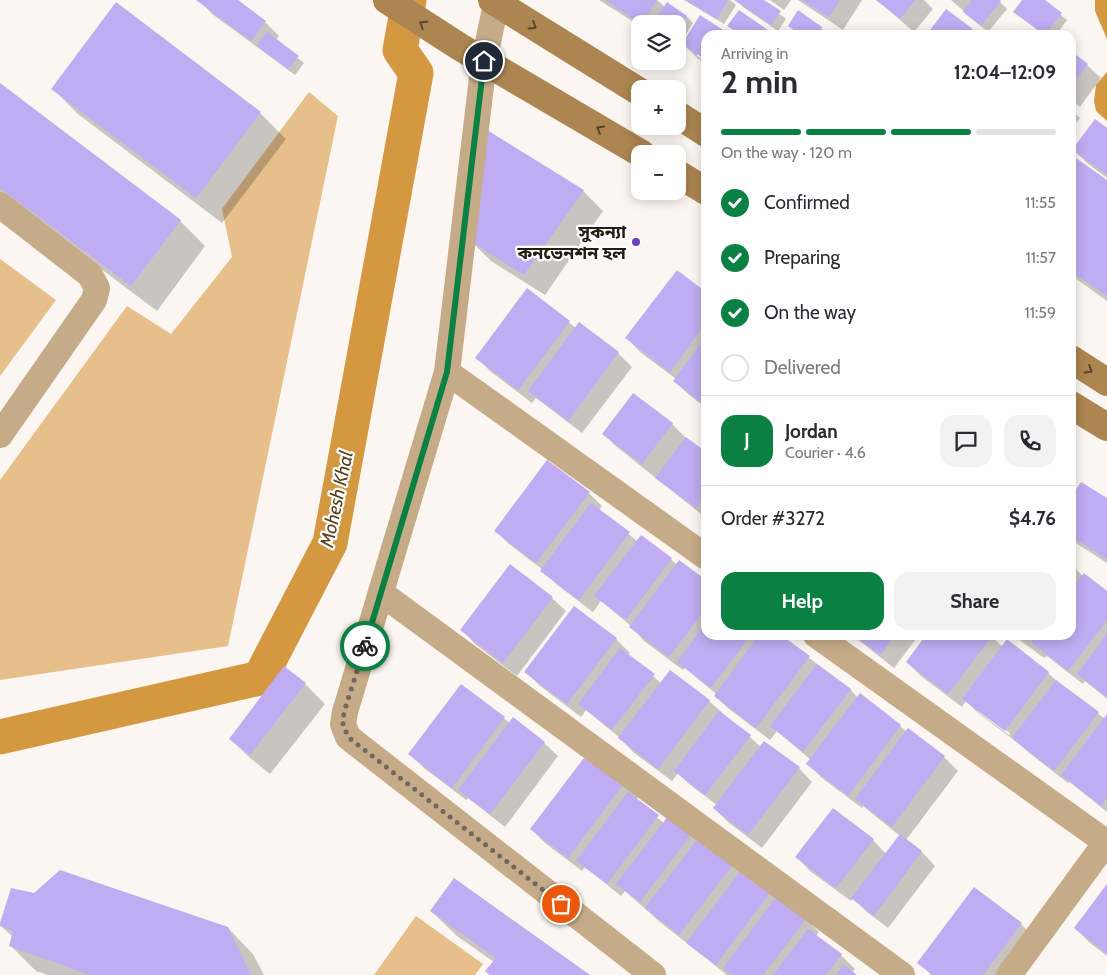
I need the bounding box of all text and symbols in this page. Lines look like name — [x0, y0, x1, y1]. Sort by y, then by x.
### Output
map controls — [631, 15, 686, 200]
button: layers — [631, 15, 686, 70]
one-way arrow — [528, 19, 537, 29]
one-way arrow — [420, 20, 429, 30]
pin — [463, 40, 505, 82]
text: Arriving in — [721, 44, 788, 63]
icon: home — [470, 47, 498, 75]
text: 12:04–12:09 — [954, 61, 1056, 84]
text: 2 min — [721, 62, 798, 101]
button: + — [631, 80, 686, 135]
one-way arrow — [597, 126, 606, 136]
text: On the way · 120 m — [721, 143, 852, 162]
button: − — [631, 145, 686, 200]
icon: check — [721, 189, 749, 217]
text: Confirmed — [764, 191, 850, 214]
text: 11:55 — [1025, 193, 1056, 212]
place label: সুকন্যা কনভেনশন হল — [517, 221, 627, 264]
marker: সুকন্যা কনভেনশন হল — [630, 236, 642, 248]
icon: check — [721, 244, 749, 272]
text: Preparing — [764, 246, 840, 269]
text: 11:57 — [1026, 248, 1056, 267]
icon: check — [721, 299, 749, 327]
text: On the way — [764, 301, 856, 324]
text: 11:59 — [1024, 303, 1056, 322]
text: Delivered — [764, 356, 841, 379]
one-way arrow — [1084, 364, 1093, 374]
button: chat — [940, 415, 992, 467]
button: phone — [1004, 415, 1056, 467]
text: Jordan — [785, 420, 838, 443]
text: J — [744, 429, 750, 452]
text: Courier · 4.6 — [785, 443, 866, 462]
water label: Mohesh Khal — [315, 448, 358, 550]
text: Order #3272 — [721, 507, 825, 530]
text: $4.76 — [1009, 507, 1056, 530]
button: Help — [721, 572, 884, 630]
button: Share — [894, 572, 1056, 630]
courier — [340, 621, 390, 671]
icon: bike — [351, 632, 379, 660]
pin — [540, 883, 582, 925]
icon: bag — [547, 890, 575, 918]

